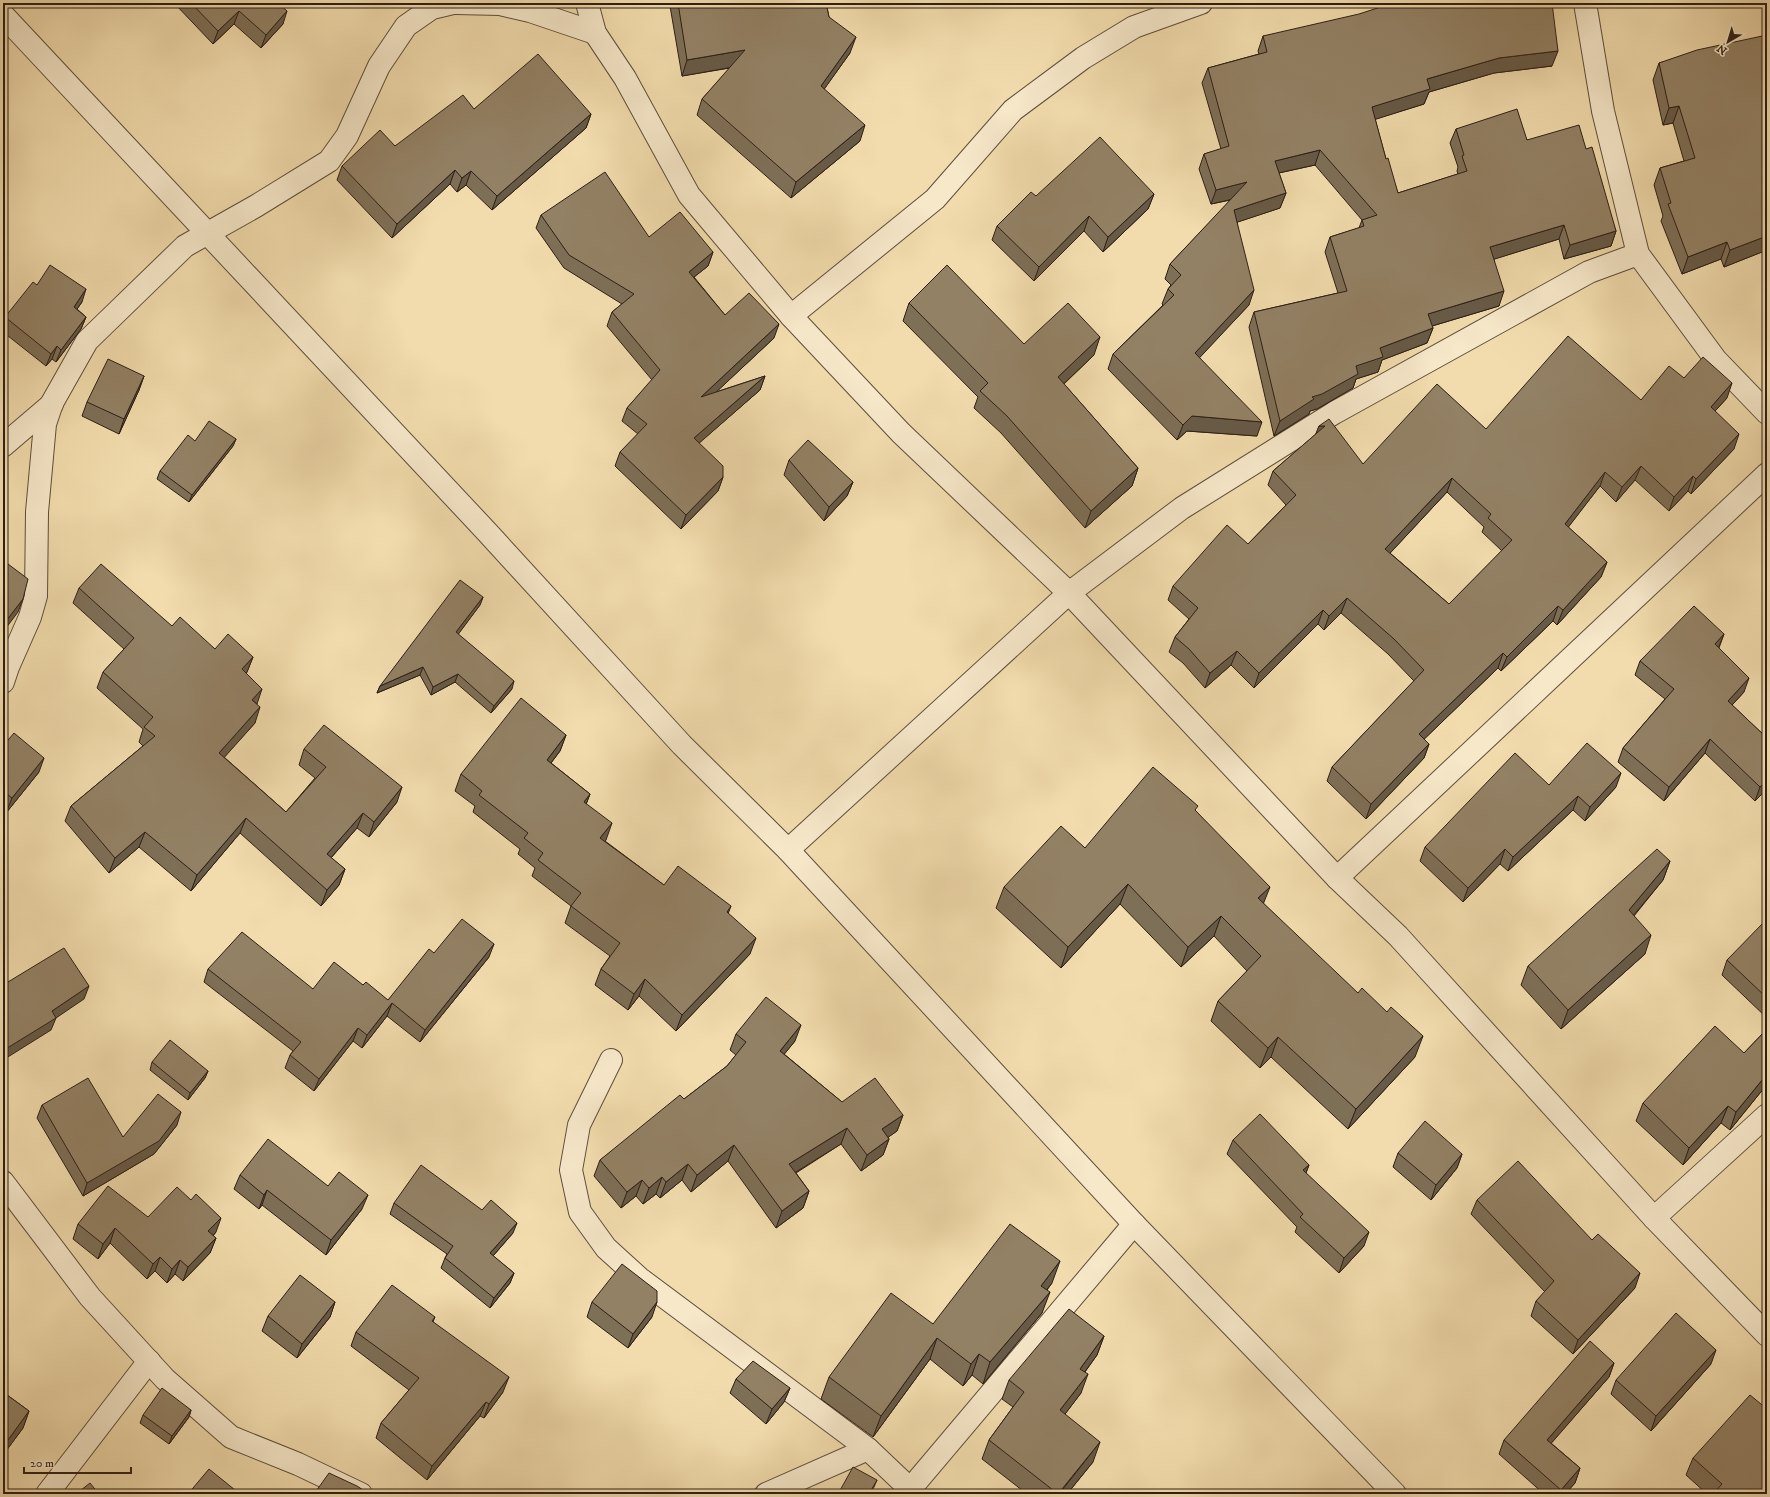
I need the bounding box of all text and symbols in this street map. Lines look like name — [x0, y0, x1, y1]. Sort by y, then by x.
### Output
north arrow — [1708, 22, 1748, 62]
text: N — [1715, 41, 1730, 57]
scale bar — [24, 1449, 131, 1475]
text: 20 m — [30, 1456, 54, 1471]

